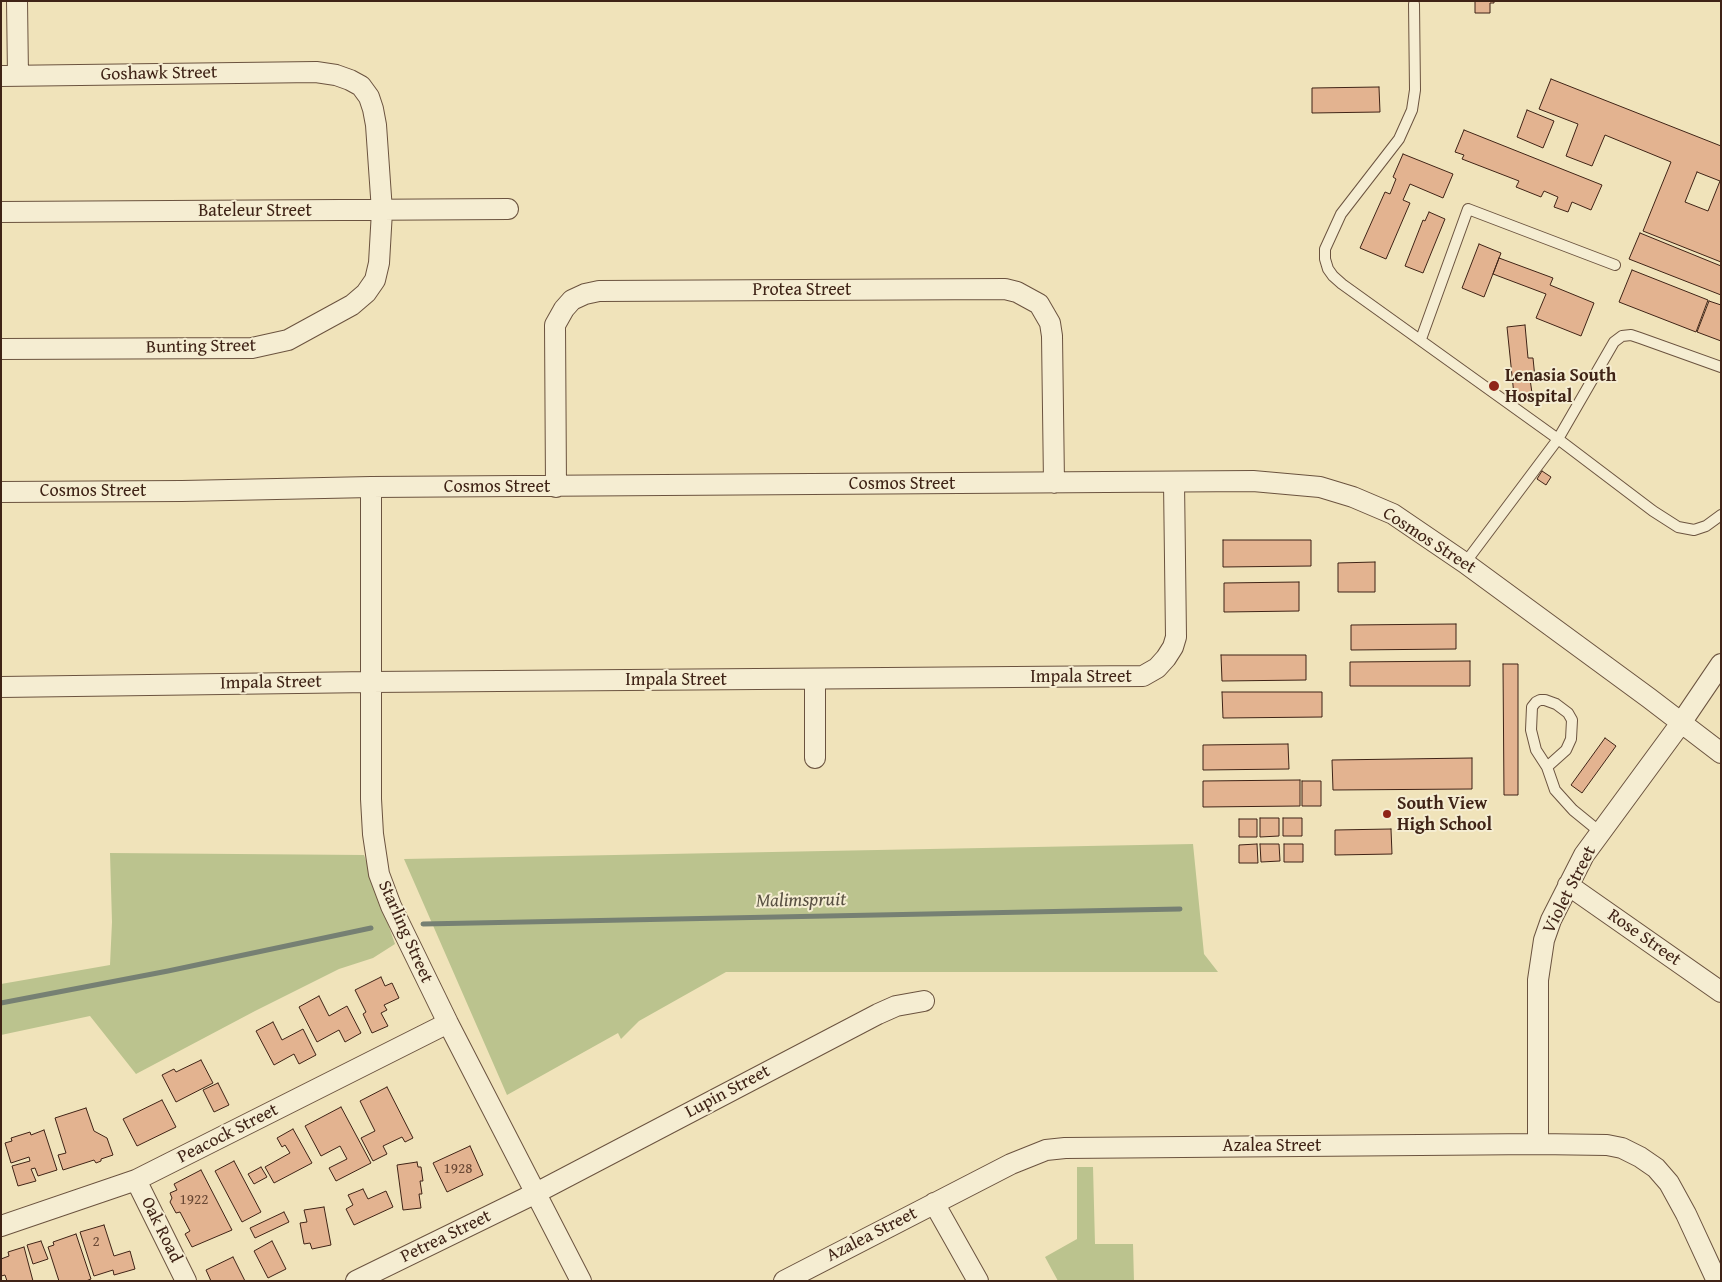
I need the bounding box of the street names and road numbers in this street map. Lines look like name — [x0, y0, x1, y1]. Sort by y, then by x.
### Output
street label: Goshawk Street — [100, 62, 218, 86]
street label: Bateleur Street — [198, 200, 312, 222]
street label: Protea Street — [753, 279, 851, 301]
street label: Bunting Street — [146, 335, 256, 359]
street label: Cosmos Street — [849, 473, 955, 495]
street label: Cosmos Street — [444, 476, 550, 498]
street label: Cosmos Street — [40, 480, 146, 502]
street label: Cosmos Street — [1378, 503, 1480, 579]
street label: Impala Street — [1030, 666, 1132, 688]
street label: Impala Street — [625, 669, 727, 691]
street label: Impala Street — [220, 671, 322, 695]
street label: Violet Street — [1539, 843, 1601, 937]
street label: Starling Street — [373, 877, 437, 987]
street label: Rose Street — [1603, 905, 1685, 971]
street label: Lupin Street — [682, 1061, 774, 1123]
street label: Peacock Street — [174, 1099, 282, 1169]
street label: Azalea Street — [1223, 1135, 1321, 1157]
street label: Oak Road — [136, 1194, 186, 1266]
street label: Azalea Street — [823, 1203, 921, 1267]
street label: Petrea Street — [397, 1206, 495, 1268]

